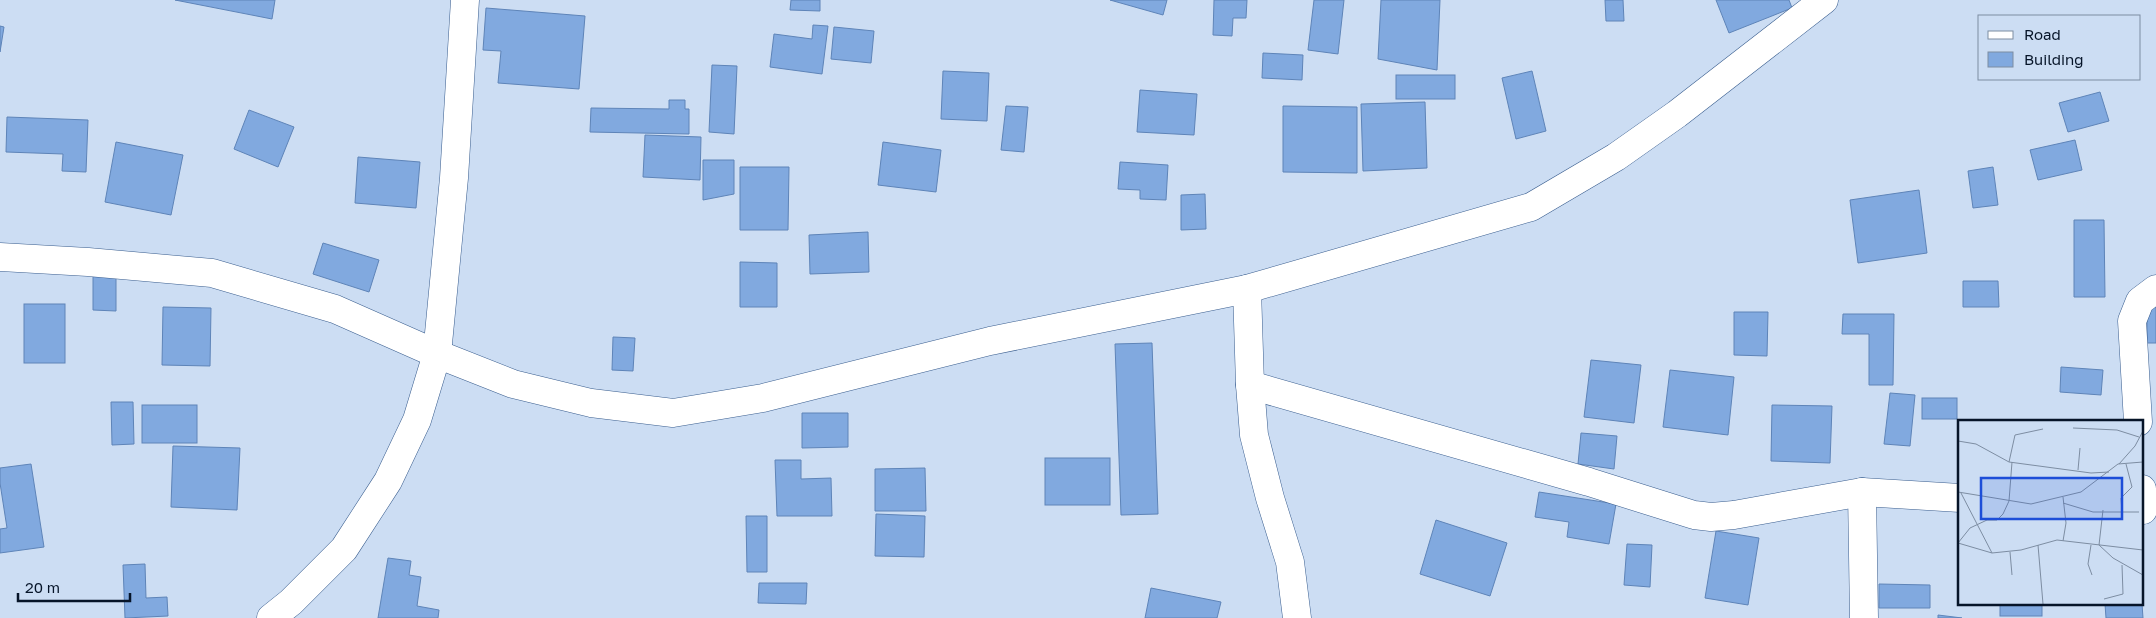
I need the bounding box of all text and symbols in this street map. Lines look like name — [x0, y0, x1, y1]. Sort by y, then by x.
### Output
legend — [1978, 15, 2141, 80]
text: Road — [2024, 25, 2061, 43]
text: Building — [2024, 50, 2084, 68]
inset map — [1958, 420, 2144, 606]
scale bar — [18, 570, 130, 602]
text: 20 m — [25, 578, 60, 596]

